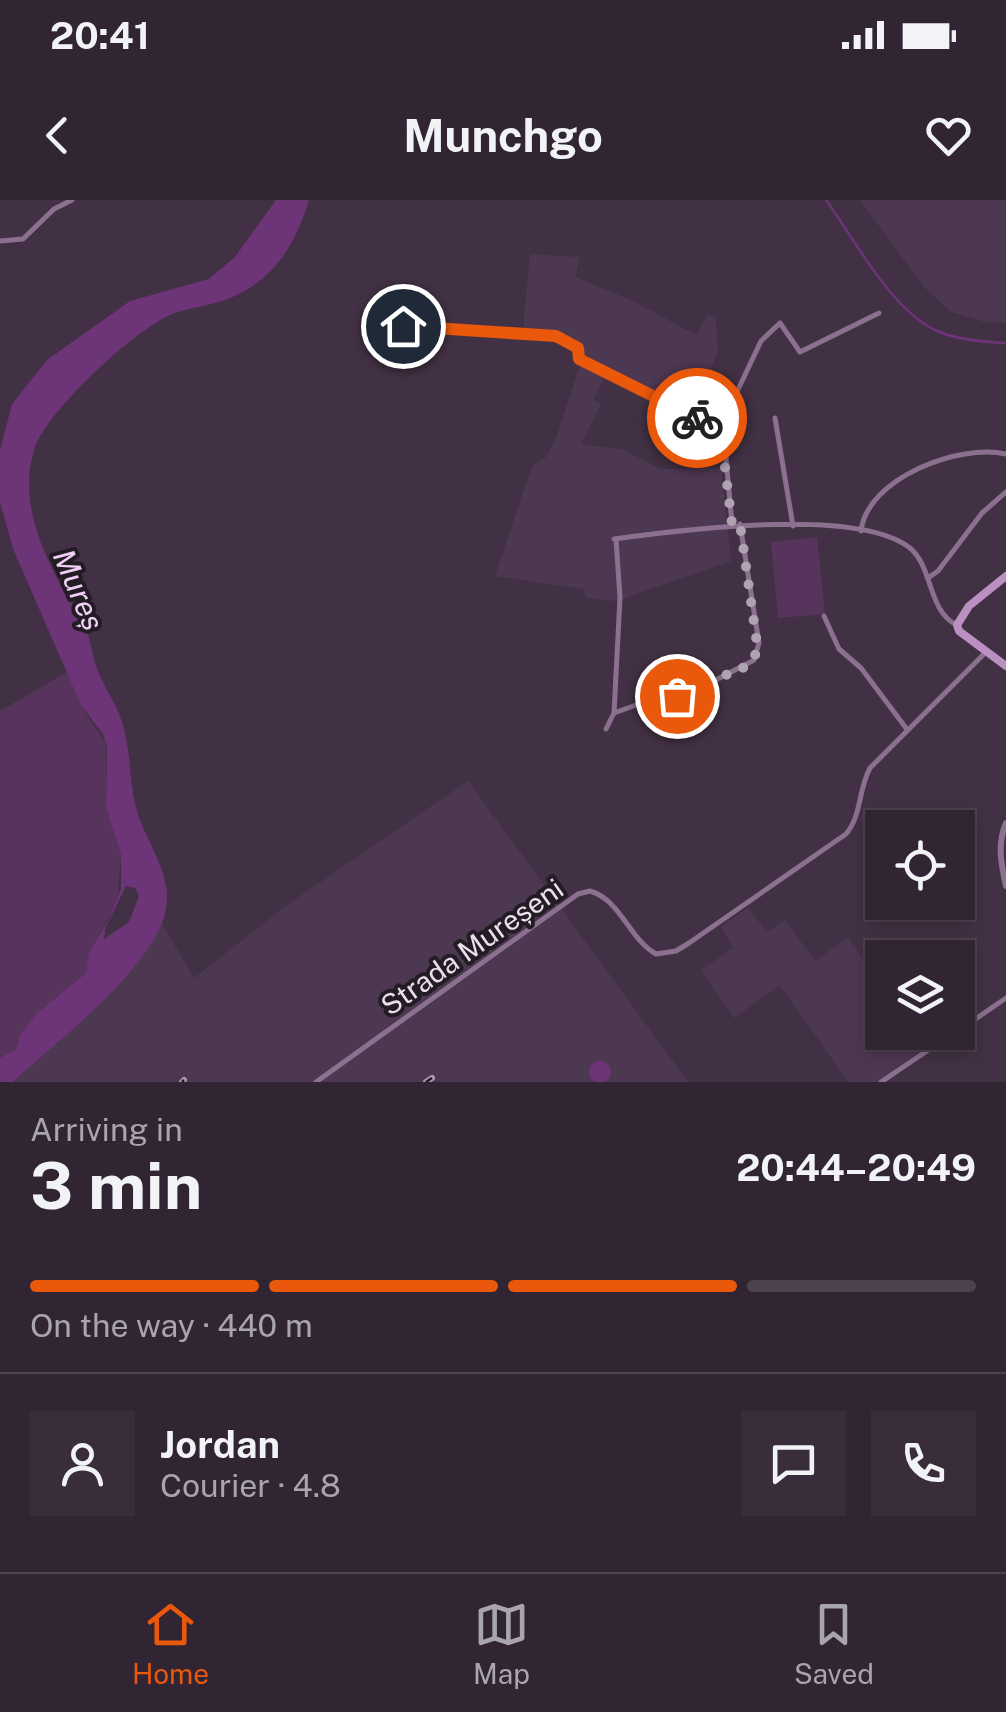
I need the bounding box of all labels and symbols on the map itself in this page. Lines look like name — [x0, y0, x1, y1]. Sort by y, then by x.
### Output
pin — [361, 284, 446, 369]
courier — [647, 368, 747, 468]
water label: Mureș — [46, 544, 112, 636]
pin — [635, 654, 720, 739]
street label: Strada Mureșeni — [374, 871, 569, 1022]

